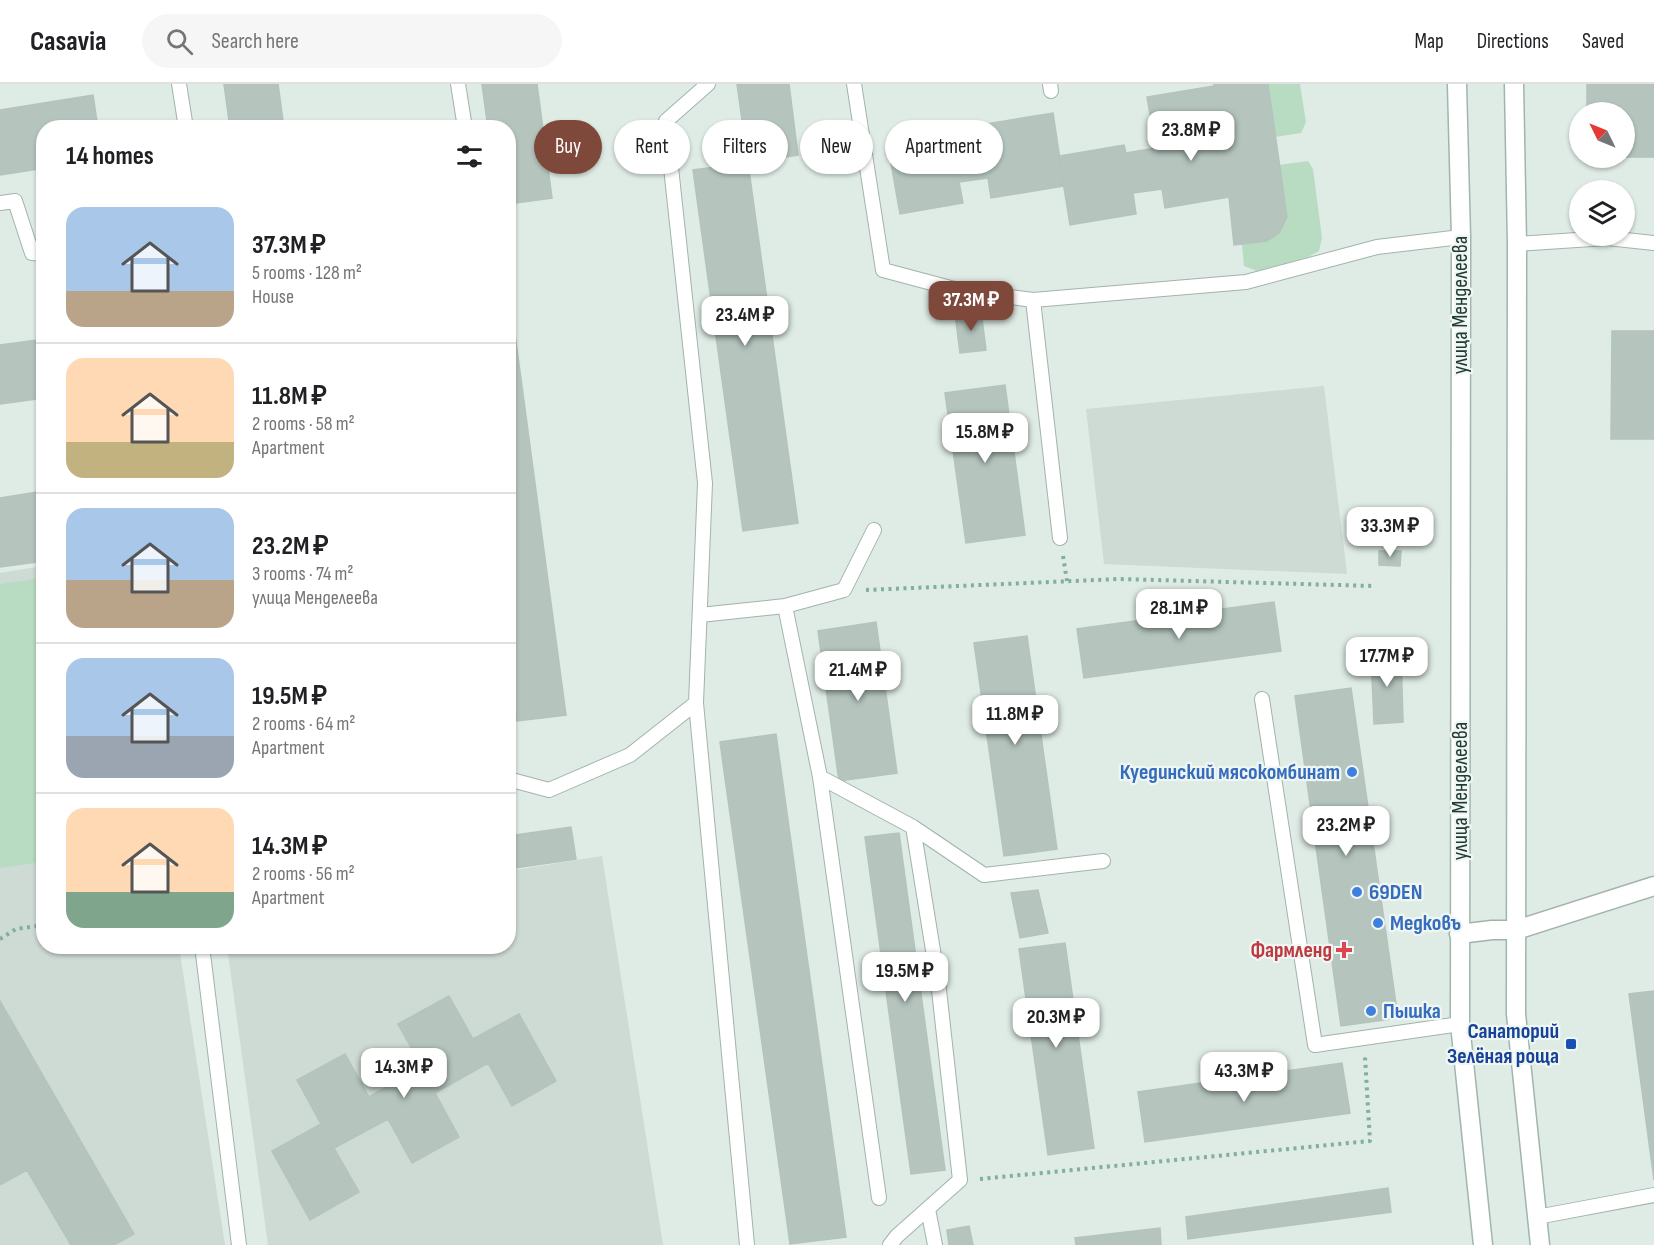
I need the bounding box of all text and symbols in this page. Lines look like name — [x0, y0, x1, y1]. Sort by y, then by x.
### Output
search box — [142, 14, 562, 68]
text: Casavia — [30, 25, 106, 58]
icon: search — [163, 25, 196, 58]
text: Search here — [211, 28, 299, 55]
text: Map — [1414, 29, 1444, 54]
text: Directions — [1477, 29, 1549, 54]
text: Saved — [1582, 29, 1624, 54]
north arrow — [1569, 102, 1635, 168]
map controls — [1569, 102, 1635, 246]
pin: 23.8M ₽ — [1136, 111, 1246, 162]
text: 23.8M ₽ — [1161, 118, 1221, 142]
chip: Buy — [534, 120, 602, 174]
chip: Rent — [614, 120, 690, 174]
chip: Filters — [702, 120, 788, 174]
chip: New — [800, 120, 873, 174]
chip: Apartment — [885, 120, 1003, 174]
icon: filters — [453, 140, 486, 173]
text: 14 homes — [66, 141, 154, 172]
button: layers — [1569, 180, 1635, 246]
text: 37.3M ₽ — [252, 230, 326, 261]
icon: home — [114, 231, 186, 303]
street label: улица Менделеева — [1447, 236, 1474, 374]
text: 5 rooms · 128 m² — [252, 261, 362, 285]
pin: 37.3M ₽ — [916, 281, 1026, 332]
text: House — [252, 285, 294, 309]
text: 37.3M ₽ — [943, 288, 999, 312]
pin: 23.4M ₽ — [690, 296, 800, 347]
text: 23.4M ₽ — [715, 303, 775, 327]
text: 11.8M ₽ — [252, 381, 327, 412]
icon: home — [114, 382, 186, 454]
text: 2 rooms · 58 m² — [252, 412, 355, 436]
pin: 15.8M ₽ — [930, 413, 1040, 464]
text: 15.8M ₽ — [956, 420, 1014, 444]
text: Apartment — [252, 436, 325, 460]
pin: 33.3M ₽ — [1335, 507, 1445, 558]
text: 33.3M ₽ — [1361, 514, 1419, 538]
text: 23.2M ₽ — [252, 531, 329, 562]
icon: home — [114, 532, 186, 604]
text: 3 rooms · 74 m² — [252, 562, 354, 586]
text: улица Менделеева — [252, 586, 378, 610]
pin: 28.1M ₽ — [1124, 589, 1234, 640]
text: 28.1M ₽ — [1150, 596, 1208, 620]
pin: 17.7M ₽ — [1332, 637, 1442, 688]
text: 17.7M ₽ — [1360, 644, 1414, 668]
pin: 21.4M ₽ — [803, 651, 913, 702]
text: 21.4M ₽ — [829, 658, 887, 682]
text: 19.5M ₽ — [252, 681, 327, 712]
icon: home — [114, 682, 186, 754]
pin: 11.8M ₽ — [960, 695, 1070, 746]
text: 11.8M ₽ — [986, 702, 1044, 726]
text: 2 rooms · 64 m² — [252, 712, 356, 736]
street label: улица Менделеева — [1447, 722, 1474, 860]
text: Apartment — [252, 736, 325, 760]
place label: Куединский мясокомбинат — [1120, 759, 1340, 786]
marker: Куединский мясокомбинат — [1345, 765, 1359, 779]
pin: 23.2M ₽ — [1291, 806, 1401, 857]
text: 23.2M ₽ — [1317, 813, 1375, 837]
text: 14.3M ₽ — [252, 831, 328, 862]
icon: home — [114, 832, 186, 904]
text: 2 rooms · 56 m² — [252, 862, 355, 886]
place label: 69DEN — [1369, 879, 1422, 906]
marker: 69DEN — [1350, 885, 1364, 899]
text: Apartment — [252, 886, 325, 910]
place label: Медковъ — [1390, 910, 1461, 937]
marker: Медковъ — [1371, 916, 1385, 930]
place label: Фармленд — [1250, 937, 1332, 964]
marker: Фармленд — [1337, 943, 1351, 957]
pin: 19.5M ₽ — [850, 952, 960, 1003]
text: 19.5M ₽ — [876, 959, 934, 983]
pin: 20.3M ₽ — [1001, 998, 1111, 1049]
place label: Пышка — [1383, 998, 1441, 1025]
marker: Пышка — [1364, 1004, 1378, 1018]
text: 20.3M ₽ — [1027, 1005, 1085, 1029]
place label: Санаторий Зелёная роща — [1447, 1018, 1559, 1070]
marker: Санаторий Зелёная роща — [1564, 1037, 1578, 1051]
pin: 14.3M ₽ — [349, 1048, 459, 1099]
pin: 43.3M ₽ — [1189, 1052, 1299, 1103]
text: 14.3M ₽ — [375, 1055, 433, 1079]
text: 43.3M ₽ — [1214, 1059, 1274, 1083]

